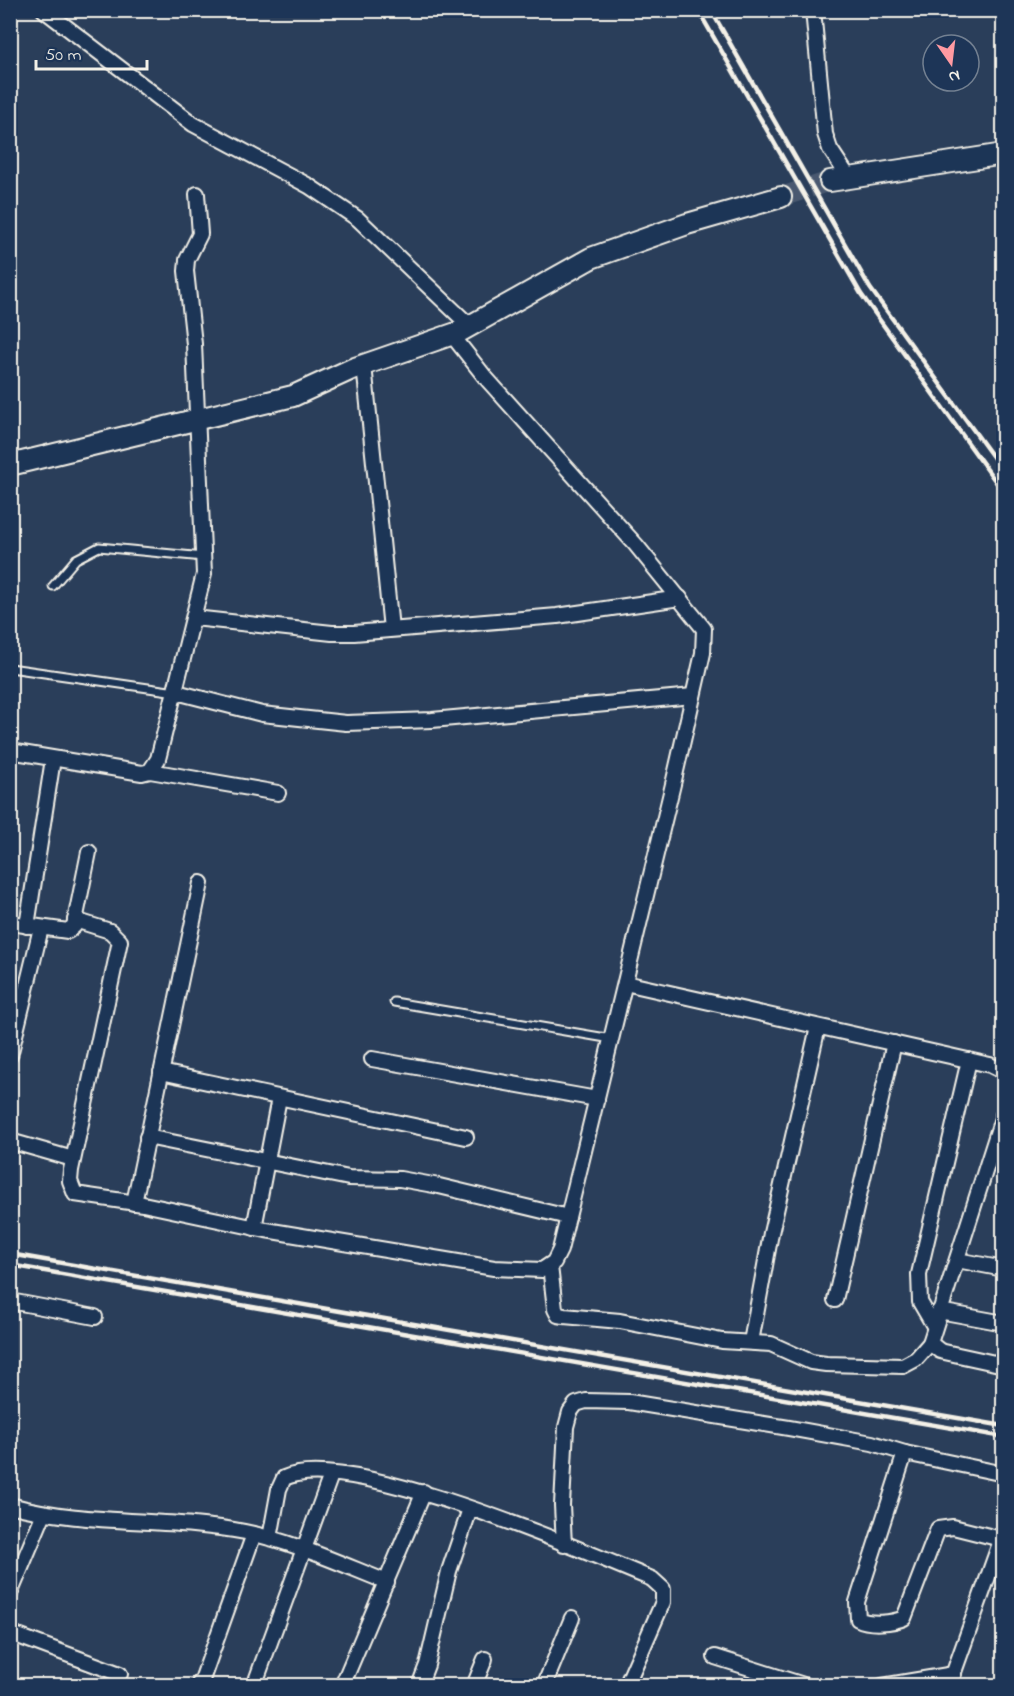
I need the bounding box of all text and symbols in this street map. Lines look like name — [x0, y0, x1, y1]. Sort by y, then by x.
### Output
scale bar — [36, 33, 147, 71]
north arrow — [921, 33, 981, 93]
text: 50 m — [45, 43, 82, 69]
text: N — [946, 63, 962, 89]

